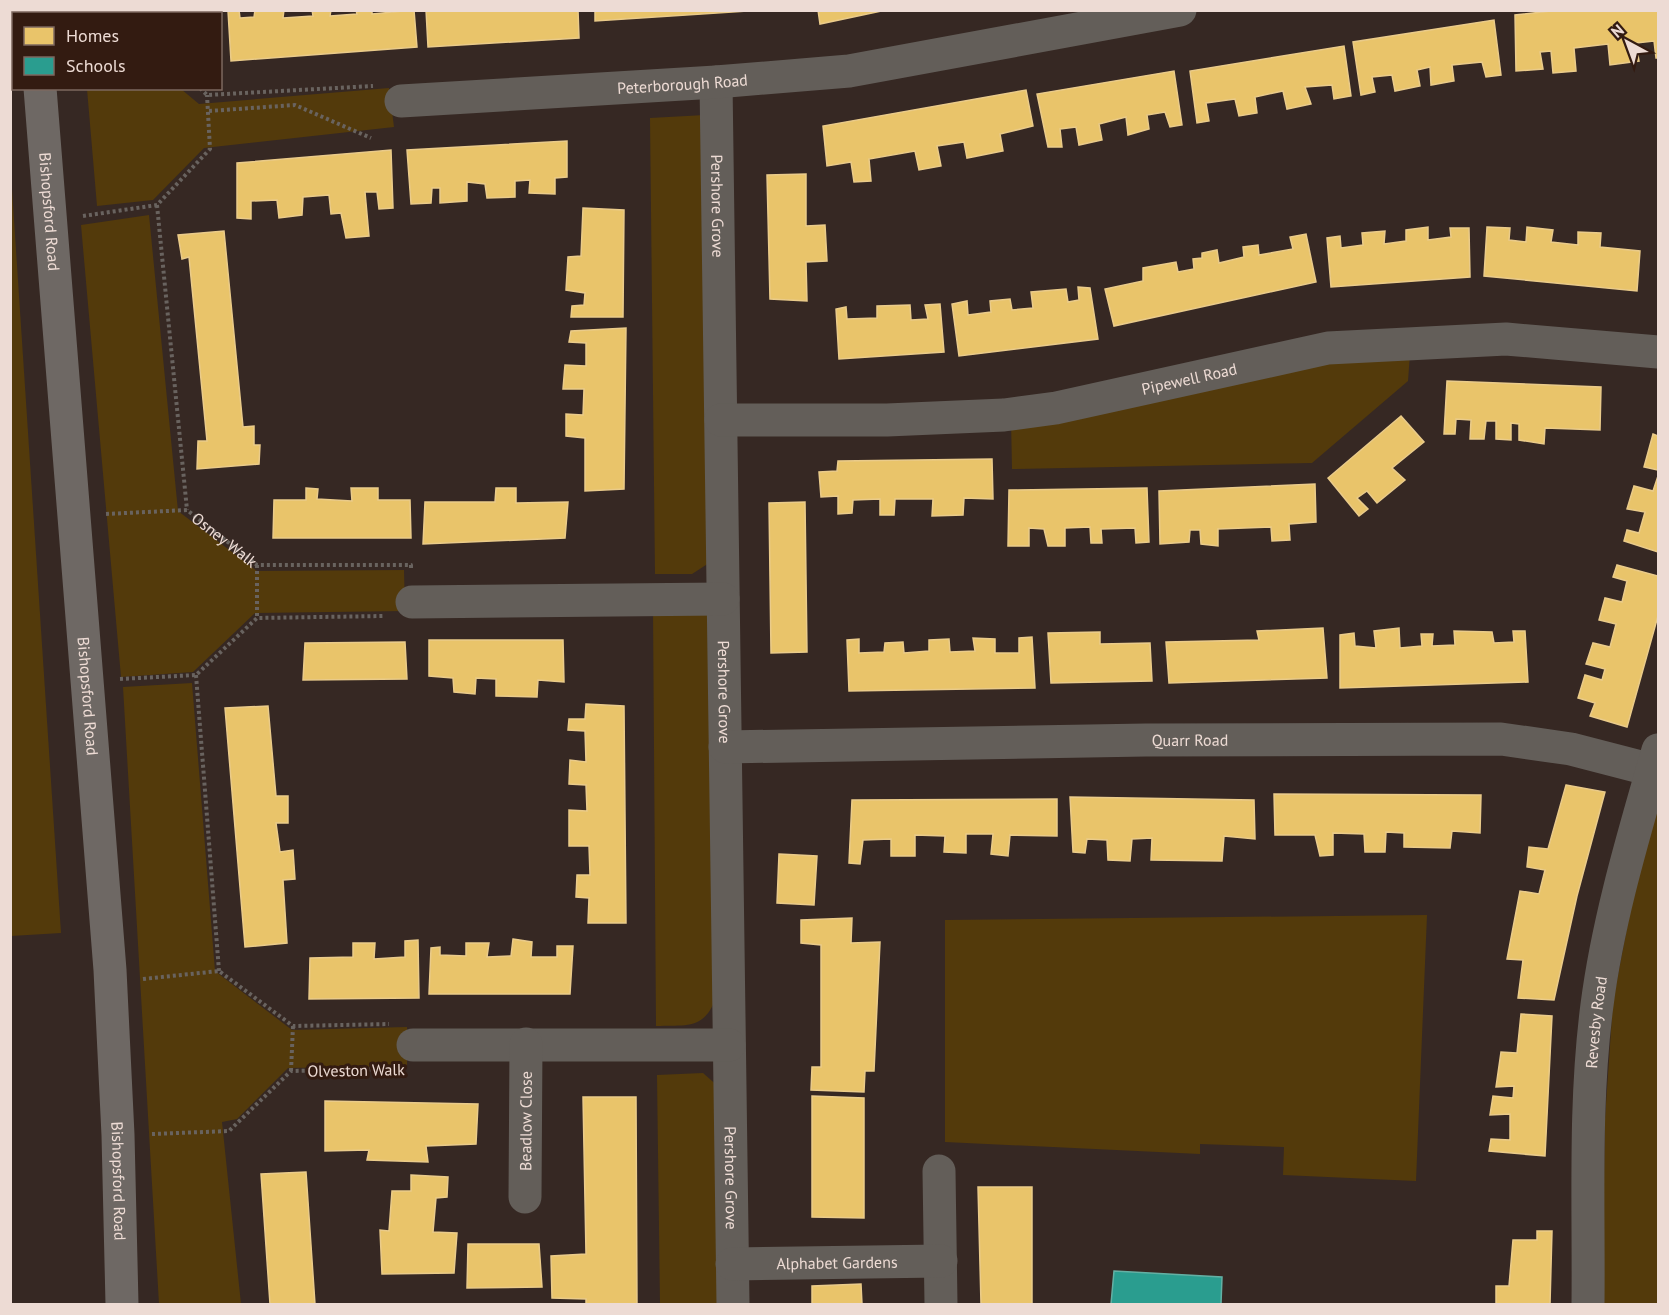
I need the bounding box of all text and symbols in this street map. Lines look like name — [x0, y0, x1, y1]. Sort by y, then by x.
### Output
legend — [12, 12, 222, 90]
north arrow — [1597, 12, 1657, 72]
text: N — [1607, 20, 1628, 42]
text: Homes — [66, 24, 119, 47]
text: Schools — [66, 54, 126, 77]
street label: Peterborough Road — [617, 69, 749, 98]
street label: Bishopsford Road — [35, 152, 64, 272]
street label: Pershore Grove — [707, 154, 728, 258]
street label: Pipewell Road — [1140, 358, 1239, 399]
street label: Osney Walk — [188, 508, 262, 572]
street label: Bishopsford Road — [74, 636, 103, 756]
street label: Pershore Grove — [714, 640, 735, 744]
street label: Quarr Road — [1152, 730, 1228, 750]
street label: Revesby Road — [1581, 975, 1611, 1069]
street label: Olveston Walk — [307, 1059, 405, 1081]
street label: Beadlow Close — [515, 1071, 536, 1171]
street label: Bishopsford Road — [107, 1121, 130, 1241]
street label: Pershore Grove — [721, 1126, 742, 1230]
street label: Alphabet Gardens — [776, 1252, 898, 1273]

